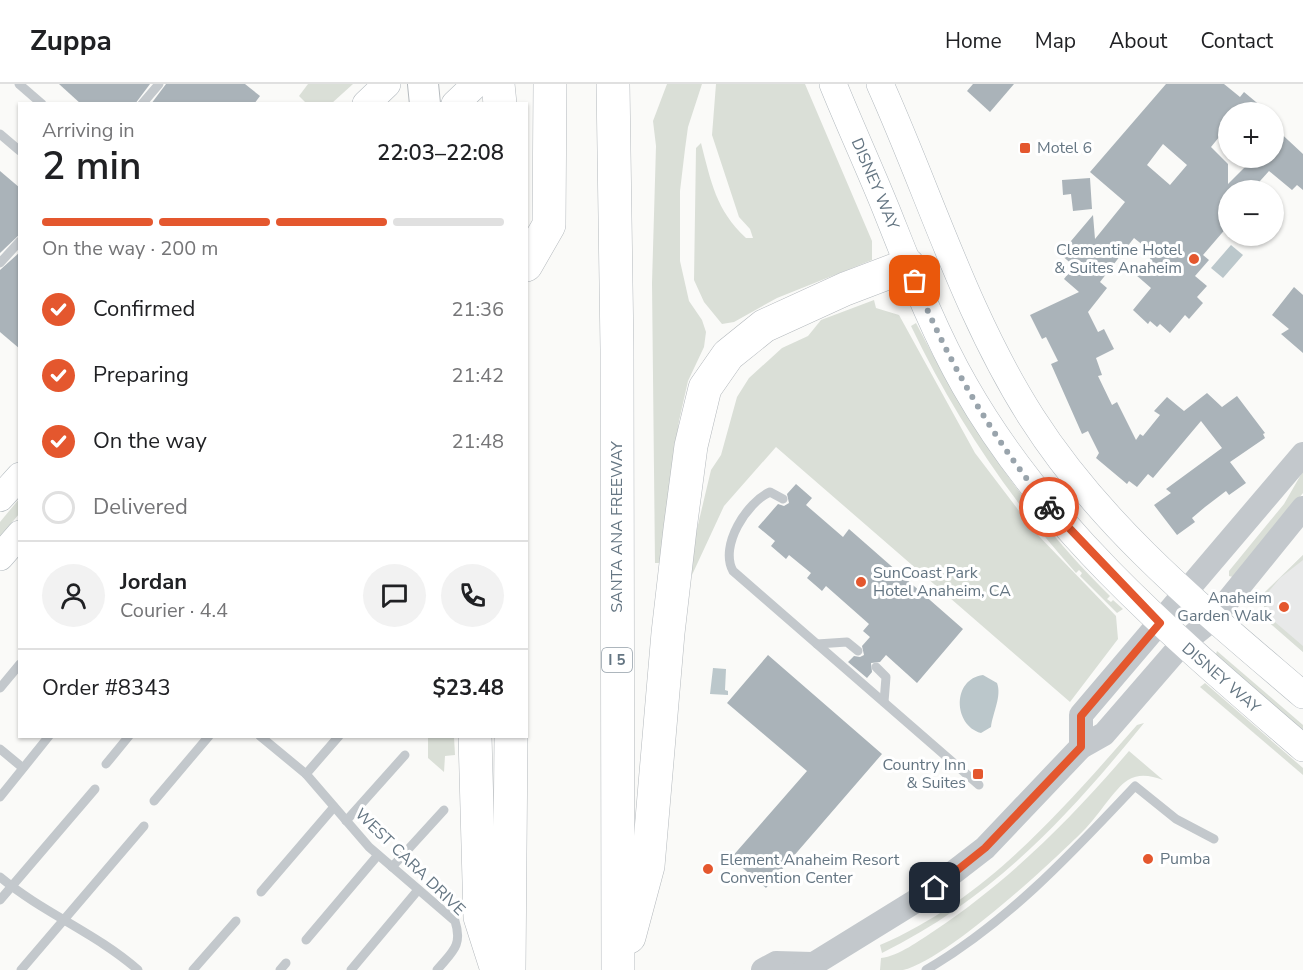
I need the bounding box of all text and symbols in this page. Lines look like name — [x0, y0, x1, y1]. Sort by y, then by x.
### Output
text: Zuppa — [30, 22, 112, 60]
text: Home — [945, 27, 1002, 55]
text: Map — [1035, 27, 1076, 55]
text: About — [1109, 27, 1167, 55]
text: Contact — [1200, 27, 1273, 55]
map controls — [1218, 102, 1284, 246]
button: + — [1218, 102, 1284, 168]
text: Arriving in — [42, 117, 135, 144]
street label: DISNEY WAY — [846, 135, 904, 234]
place label: Motel 6 — [1037, 137, 1092, 159]
text: 22:03–22:08 — [377, 138, 504, 168]
text: 2 min — [42, 140, 141, 193]
marker: Motel 6 — [1018, 141, 1032, 155]
button: − — [1218, 180, 1284, 246]
text: On the way · 200 m — [42, 235, 218, 262]
place label: Clementine Hotel & Suites Anaheim — [1054, 239, 1182, 279]
marker: Clementine Hotel & Suites Anaheim — [1187, 252, 1201, 266]
pin — [889, 255, 940, 306]
icon: bag — [898, 264, 931, 297]
icon: check — [42, 293, 75, 326]
text: Confirmed — [93, 294, 195, 324]
text: 21:36 — [451, 296, 504, 323]
icon: check — [42, 359, 75, 392]
text: Preparing — [93, 360, 189, 390]
text: 21:42 — [451, 362, 504, 389]
icon: check — [42, 425, 75, 458]
text: On the way — [93, 426, 207, 456]
text: 21:48 — [451, 428, 504, 455]
street label: SANTA ANA FREEWAY — [606, 441, 628, 613]
courier — [1019, 477, 1079, 537]
icon: bike — [1033, 491, 1066, 524]
text: Delivered — [93, 492, 188, 522]
place label: SunCoast Park Hotel Anaheim, CA — [873, 562, 1011, 602]
button: person — [42, 564, 105, 627]
button: chat — [363, 564, 426, 627]
button: phone — [441, 564, 504, 627]
text: Jordan — [120, 567, 187, 597]
marker: SunCoast Park Hotel Anaheim, CA — [854, 575, 868, 589]
place label: Anaheim Garden Walk — [1177, 587, 1273, 627]
text: Courier · 4.4 — [120, 597, 228, 624]
marker: Anaheim Garden Walk — [1277, 600, 1291, 614]
street label: DISNEY WAY — [1177, 638, 1265, 719]
road number: I 5 — [602, 648, 632, 672]
text: Order #8343 — [42, 673, 171, 703]
text: $23.48 — [433, 673, 504, 703]
place label: Country Inn & Suites — [882, 754, 966, 794]
marker: Country Inn & Suites — [971, 767, 985, 781]
street label: WEST CARA DRIVE — [350, 804, 470, 920]
place label: Pumba — [1160, 848, 1211, 870]
place label: Element Anaheim Resort Convention Center — [720, 849, 900, 889]
marker: Pumba — [1141, 852, 1155, 866]
marker: Element Anaheim Resort Convention Center — [701, 862, 715, 876]
pin — [909, 862, 960, 913]
icon: home — [918, 871, 951, 904]

